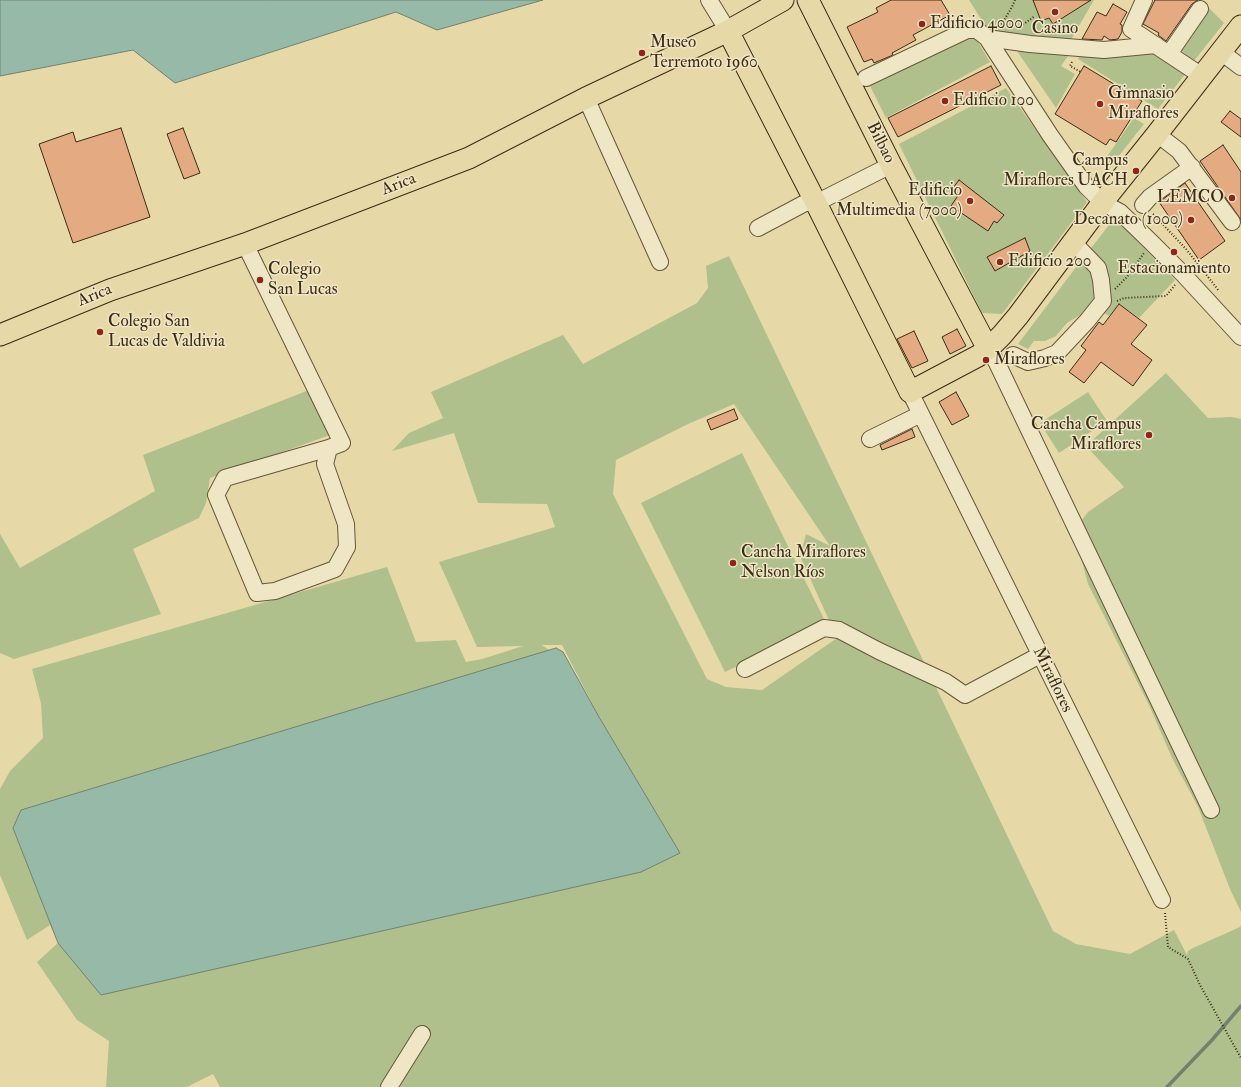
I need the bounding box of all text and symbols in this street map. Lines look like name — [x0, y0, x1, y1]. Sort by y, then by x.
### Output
marker: Casino — [1050, 7, 1060, 17]
place label: Edificio 4000 — [930, 14, 1023, 34]
marker: Edificio 4000 — [917, 19, 927, 29]
place label: Casino — [1032, 19, 1078, 39]
place label: Museo Terremoto 1960 — [650, 33, 758, 73]
marker: Museo Terremoto 1960 — [637, 48, 647, 58]
place label: Gimnasio Miraflores — [1108, 84, 1179, 124]
place label: Edificio 100 — [953, 91, 1034, 111]
marker: Edificio 100 — [940, 96, 950, 106]
marker: Gimnasio Miraflores — [1095, 99, 1105, 109]
street label: Bilbao — [861, 119, 899, 167]
place label: Campus Miraflores UACH — [1003, 151, 1128, 191]
marker: Campus Miraflores UACH — [1131, 166, 1141, 176]
street label: Arica — [379, 169, 419, 201]
place label: Edificio Multimedia (7000) — [836, 181, 962, 221]
place label: LEMCO — [1157, 188, 1224, 208]
marker: LEMCO — [1227, 193, 1237, 203]
marker: Edificio Multimedia (7000) — [965, 196, 975, 206]
place label: Decanato (1000) — [1074, 210, 1183, 230]
marker: Decanato (1000) — [1186, 215, 1196, 225]
marker: Estacionamiento — [1169, 247, 1179, 257]
place label: Edificio 200 — [1008, 252, 1092, 272]
marker: Edificio 200 — [995, 257, 1005, 267]
place label: Estacionamiento — [1118, 259, 1230, 279]
place label: Colegio San Lucas — [268, 260, 338, 300]
marker: Colegio San Lucas — [255, 275, 265, 285]
street label: Arica — [75, 280, 115, 312]
place label: Colegio San Lucas de Valdivia — [108, 312, 225, 352]
marker: Colegio San Lucas de Valdivia — [95, 327, 105, 337]
place label: Miraflores — [994, 350, 1065, 370]
marker: Miraflores — [981, 355, 991, 365]
place label: Cancha Campus Miraflores — [1031, 415, 1141, 455]
marker: Cancha Campus Miraflores — [1144, 430, 1154, 440]
place label: Cancha Miraflores Nelson Ríos — [741, 543, 866, 583]
marker: Cancha Miraflores Nelson Ríos — [728, 558, 738, 568]
street label: Miraflores — [1027, 644, 1077, 716]

